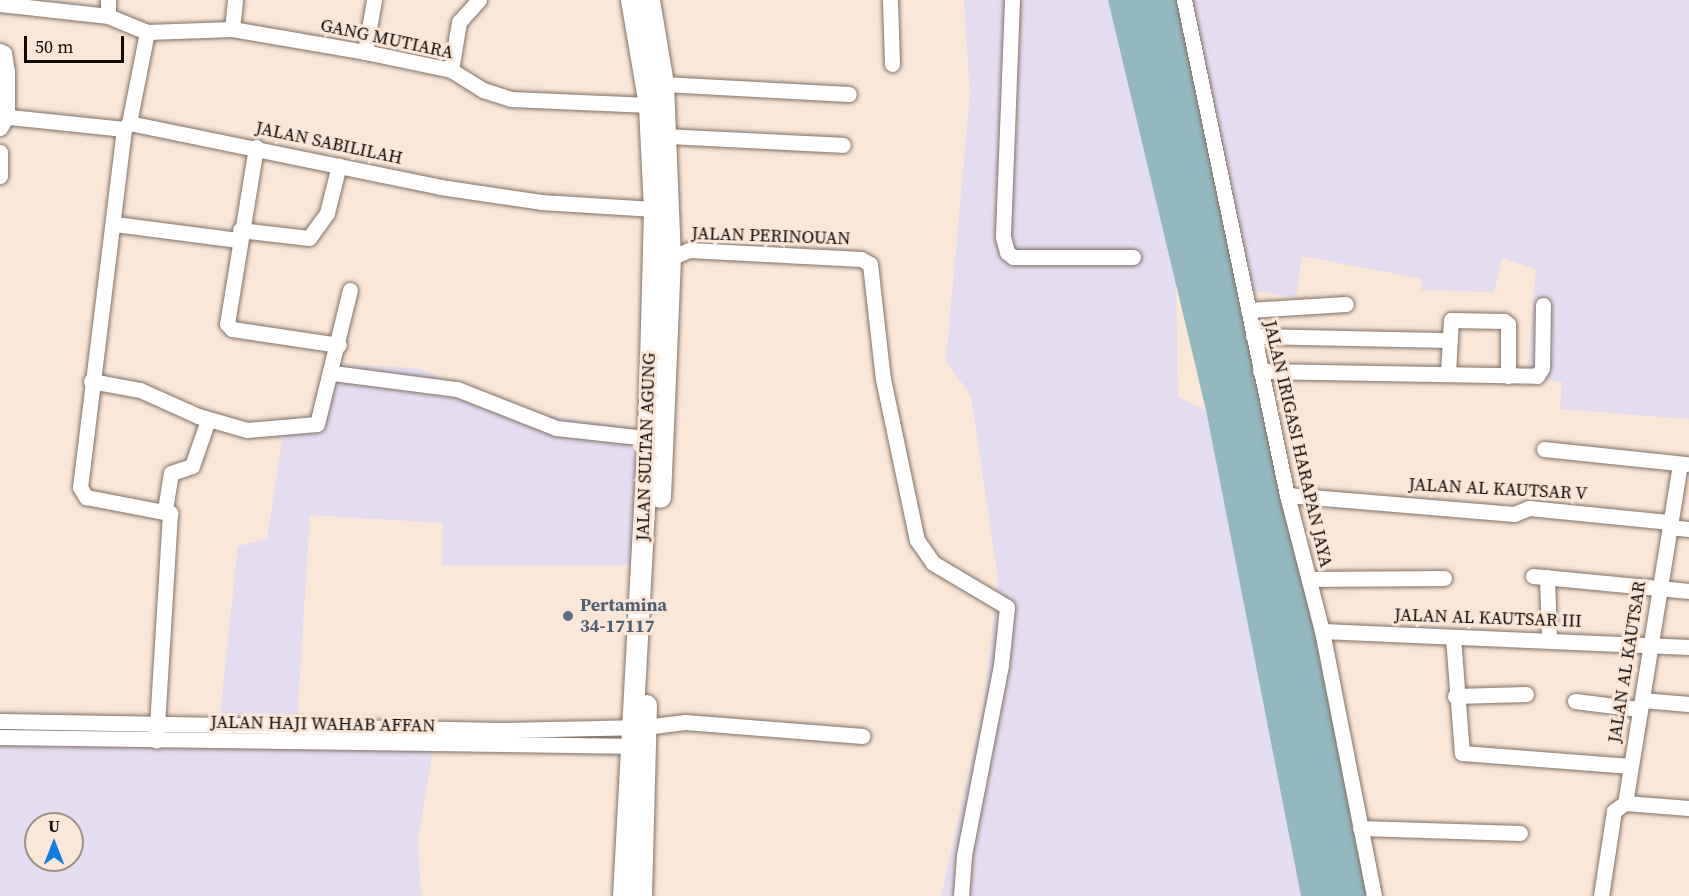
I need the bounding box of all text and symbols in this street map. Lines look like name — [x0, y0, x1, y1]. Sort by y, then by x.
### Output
street label: GANG MUTIARA — [318, 14, 456, 64]
scale bar — [27, 24, 128, 62]
text: 50 m — [35, 34, 73, 59]
street label: JALAN SABILILAH — [254, 117, 404, 169]
street label: JALAN PERINOUAN — [691, 222, 851, 250]
street label: JALAN IRIGASI HARAPAN JAYA — [1259, 318, 1337, 570]
street label: JALAN SULTAN AGUNG — [632, 352, 660, 542]
street label: JALAN AL KAUTSAR V — [1408, 474, 1588, 504]
street label: JALAN AL KAUTSAR — [1604, 580, 1650, 744]
place label: Pertamina 34-17117 — [580, 595, 667, 638]
street label: JALAN AL KAUTSAR III — [1394, 604, 1582, 632]
marker: Pertamina 34-17117 — [561, 609, 575, 623]
street label: JALAN HAJI WAHAB AFFAN — [210, 711, 436, 737]
north arrow — [24, 812, 84, 872]
text: U — [48, 815, 60, 837]

